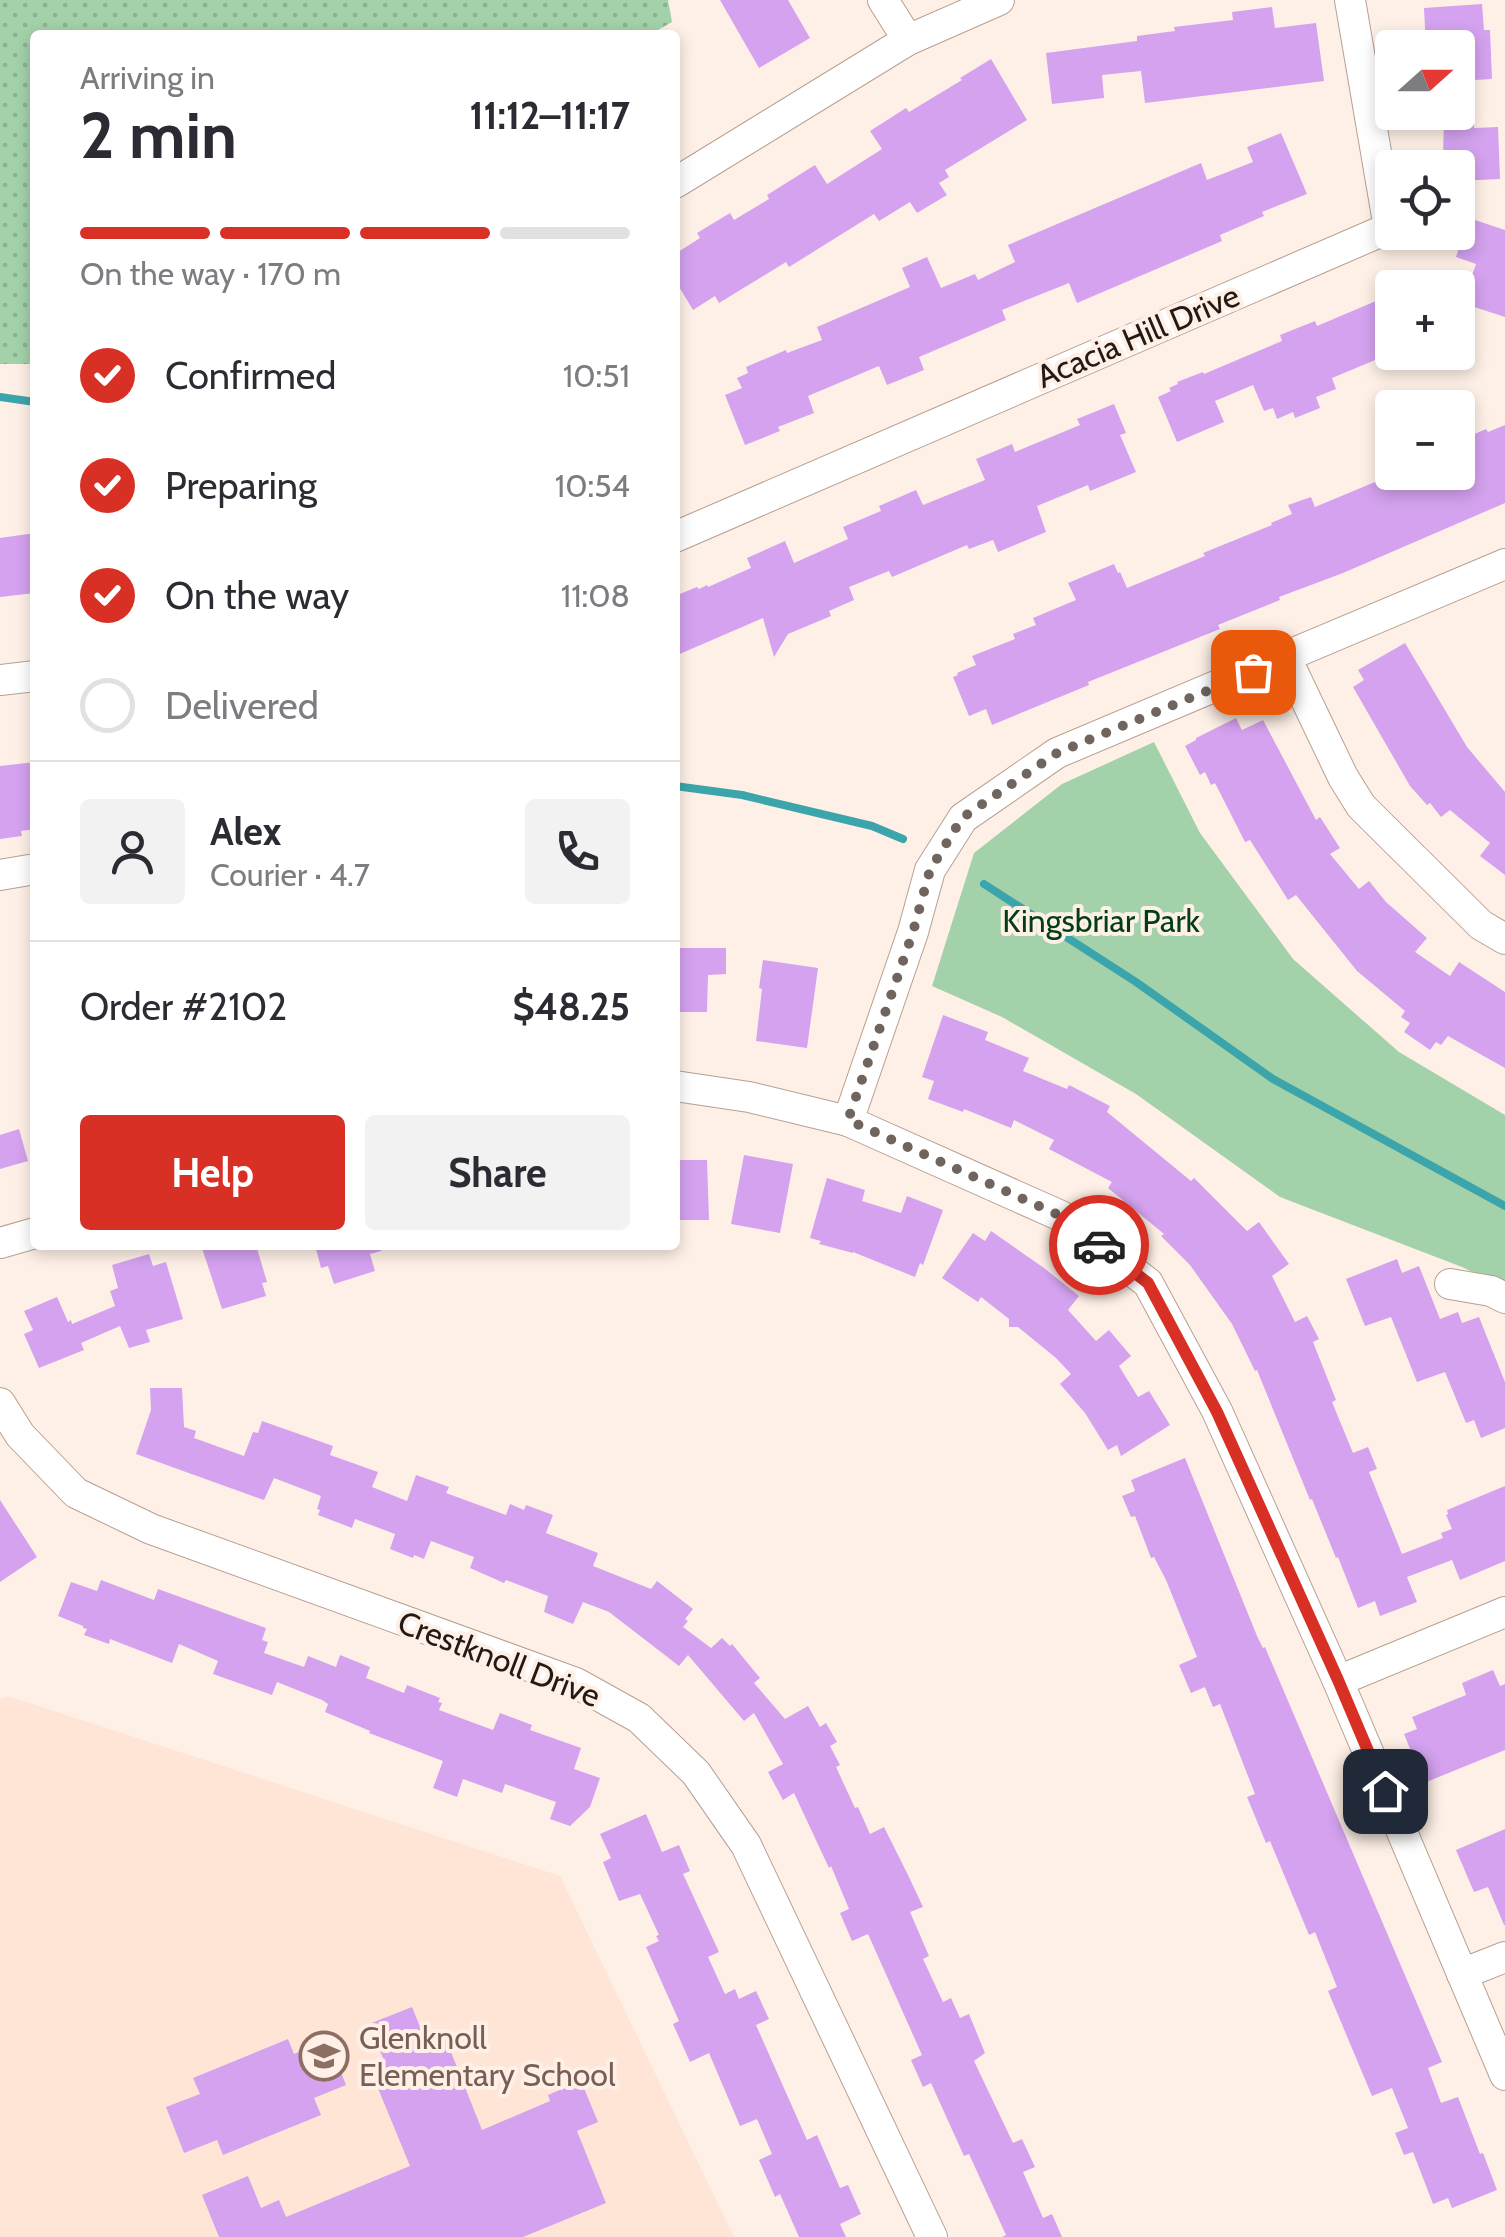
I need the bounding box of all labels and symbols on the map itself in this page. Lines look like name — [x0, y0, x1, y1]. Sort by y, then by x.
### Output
north arrow — [1375, 30, 1475, 130]
street label: Acacia Hill Drive — [1031, 275, 1245, 396]
pin — [1211, 630, 1296, 715]
park label: Kingsbriar Park — [1002, 901, 1201, 940]
courier — [1049, 1195, 1149, 1295]
street label: Crestknoll Drive — [393, 1602, 606, 1715]
pin — [1343, 1749, 1428, 1834]
place label: Glenknoll Elementary School — [359, 2018, 616, 2094]
school or university icon: Glenknoll Elementary School — [298, 2030, 350, 2082]

